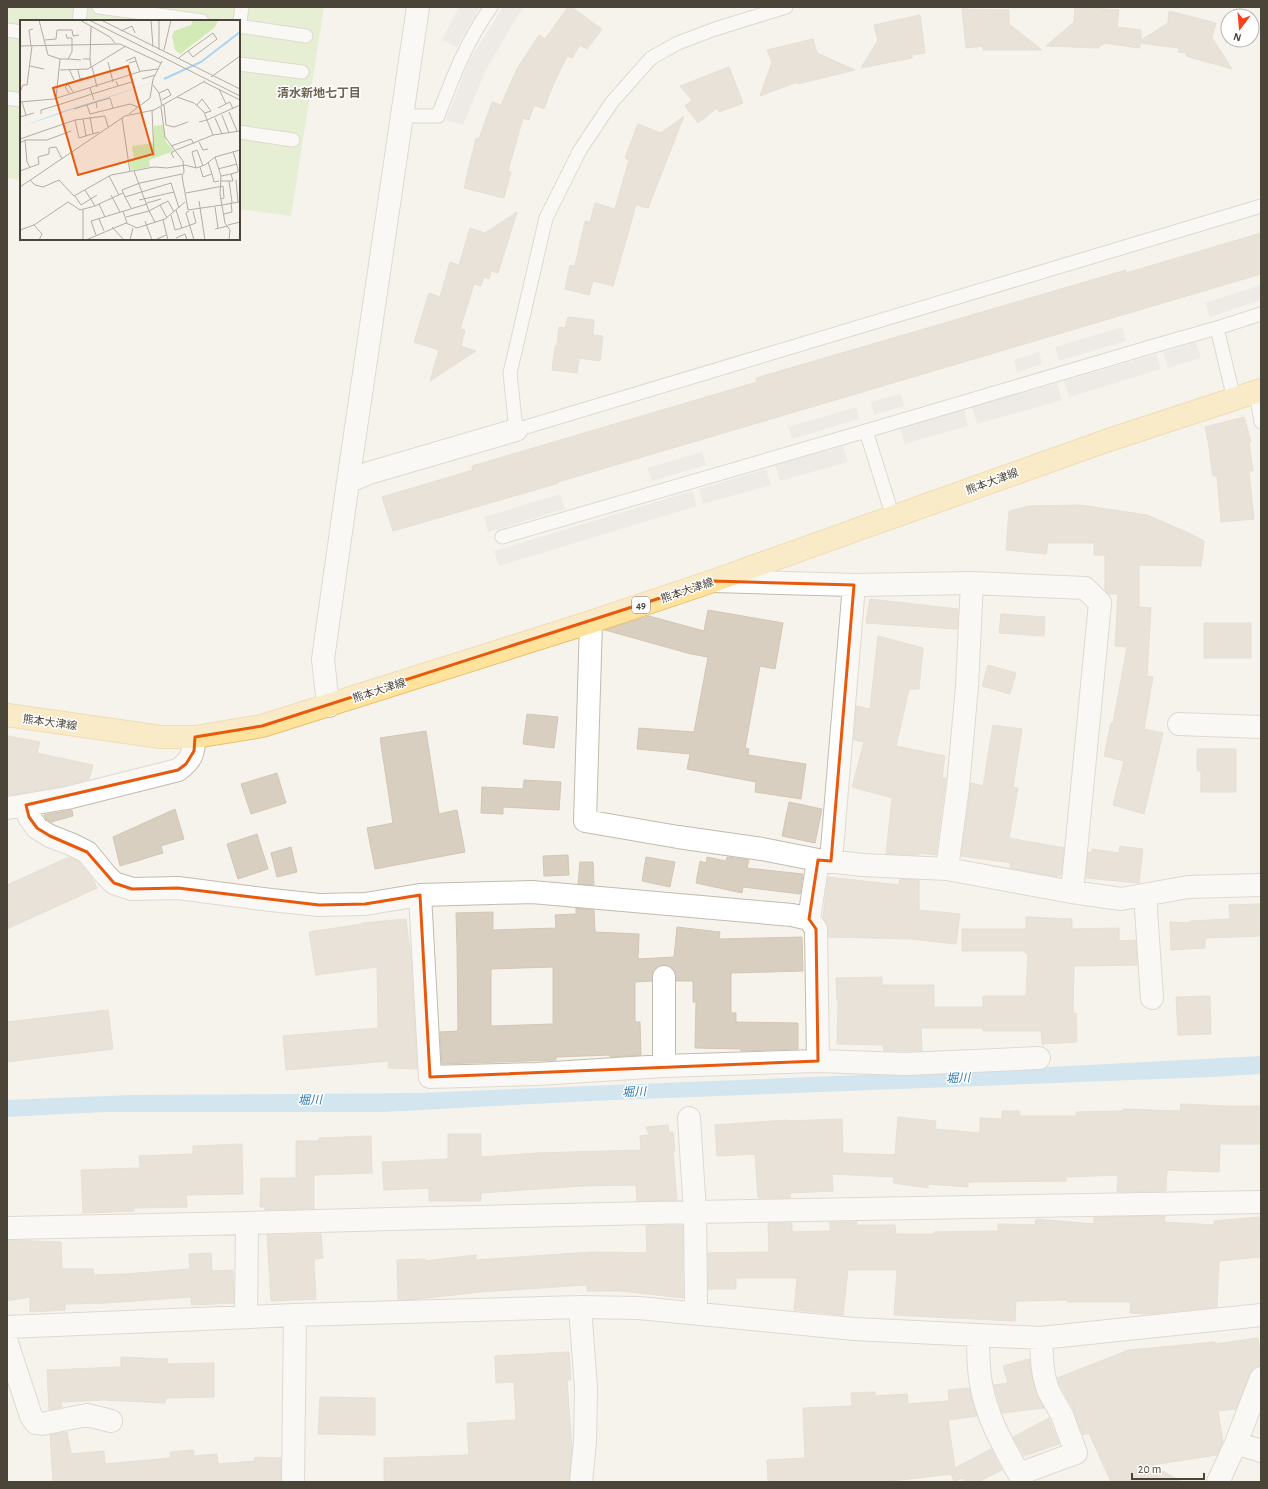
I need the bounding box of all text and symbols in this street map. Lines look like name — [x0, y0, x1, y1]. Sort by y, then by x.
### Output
north arrow — [1220, 8, 1260, 48]
inset map — [20, 20, 240, 240]
text: N — [1232, 31, 1243, 43]
district label: 清水新地七丁目 — [277, 86, 361, 99]
street label: 熊本大津線 — [964, 466, 1020, 496]
street label: 熊本大津線 — [659, 575, 715, 605]
road number: 49 — [632, 597, 650, 613]
street label: 熊本大津線 — [351, 676, 407, 704]
street label: 熊本大津線 — [22, 712, 78, 732]
water label: 堀川 — [946, 1072, 972, 1084]
water label: 堀川 — [622, 1085, 648, 1099]
water label: 堀川 — [298, 1094, 324, 1106]
scale bar — [1132, 1455, 1204, 1481]
text: 20 m — [1138, 1463, 1161, 1475]

